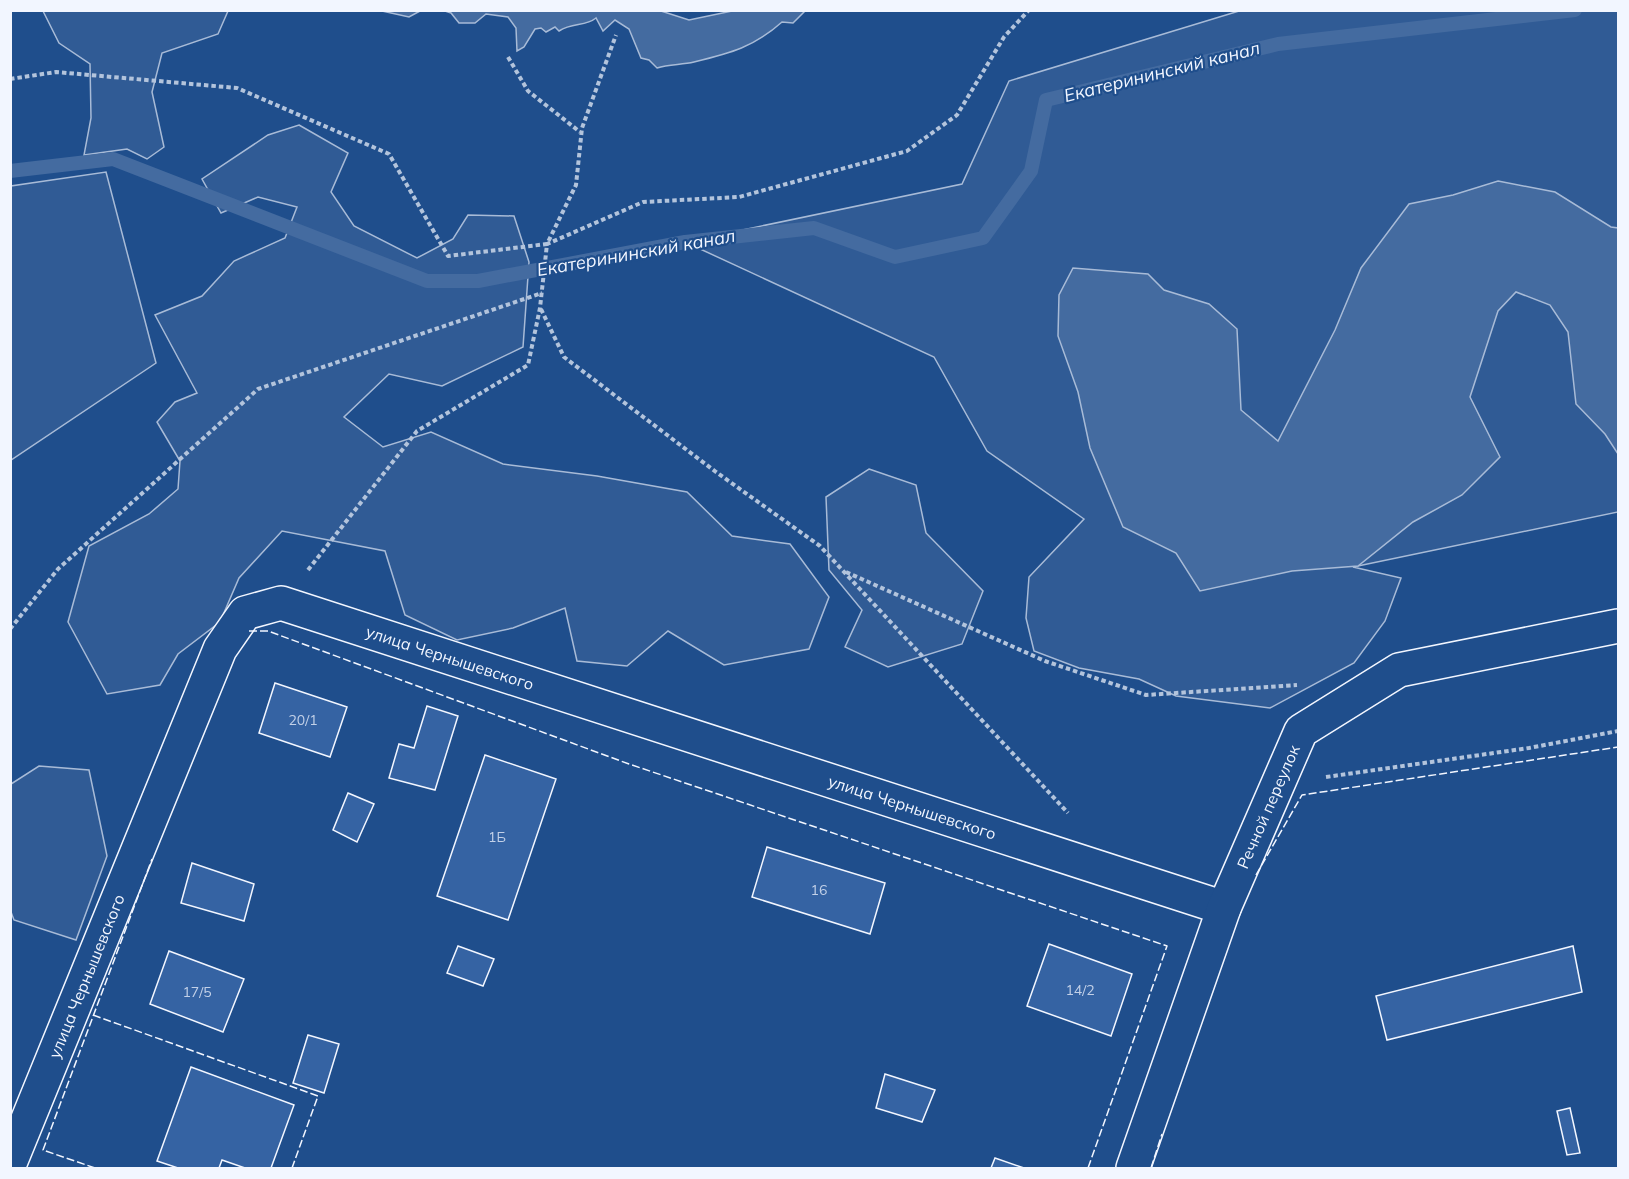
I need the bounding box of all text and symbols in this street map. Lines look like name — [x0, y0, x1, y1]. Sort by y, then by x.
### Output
water label: Екатерининский канал — [1061, 36, 1262, 107]
water label: Екатерининский канал — [535, 224, 737, 281]
street label: улица Чернышевского — [363, 621, 536, 694]
house number: 20/1 — [288, 711, 318, 729]
street label: Речной переулок — [1232, 741, 1304, 872]
street label: улица Чернышевского — [826, 771, 999, 844]
house number: 1Б — [488, 828, 506, 846]
house number: 16 — [811, 881, 827, 899]
street label: улица Чернышевского — [44, 891, 129, 1061]
house number: 14/2 — [1065, 981, 1095, 999]
house number: 17/5 — [182, 983, 212, 1001]

